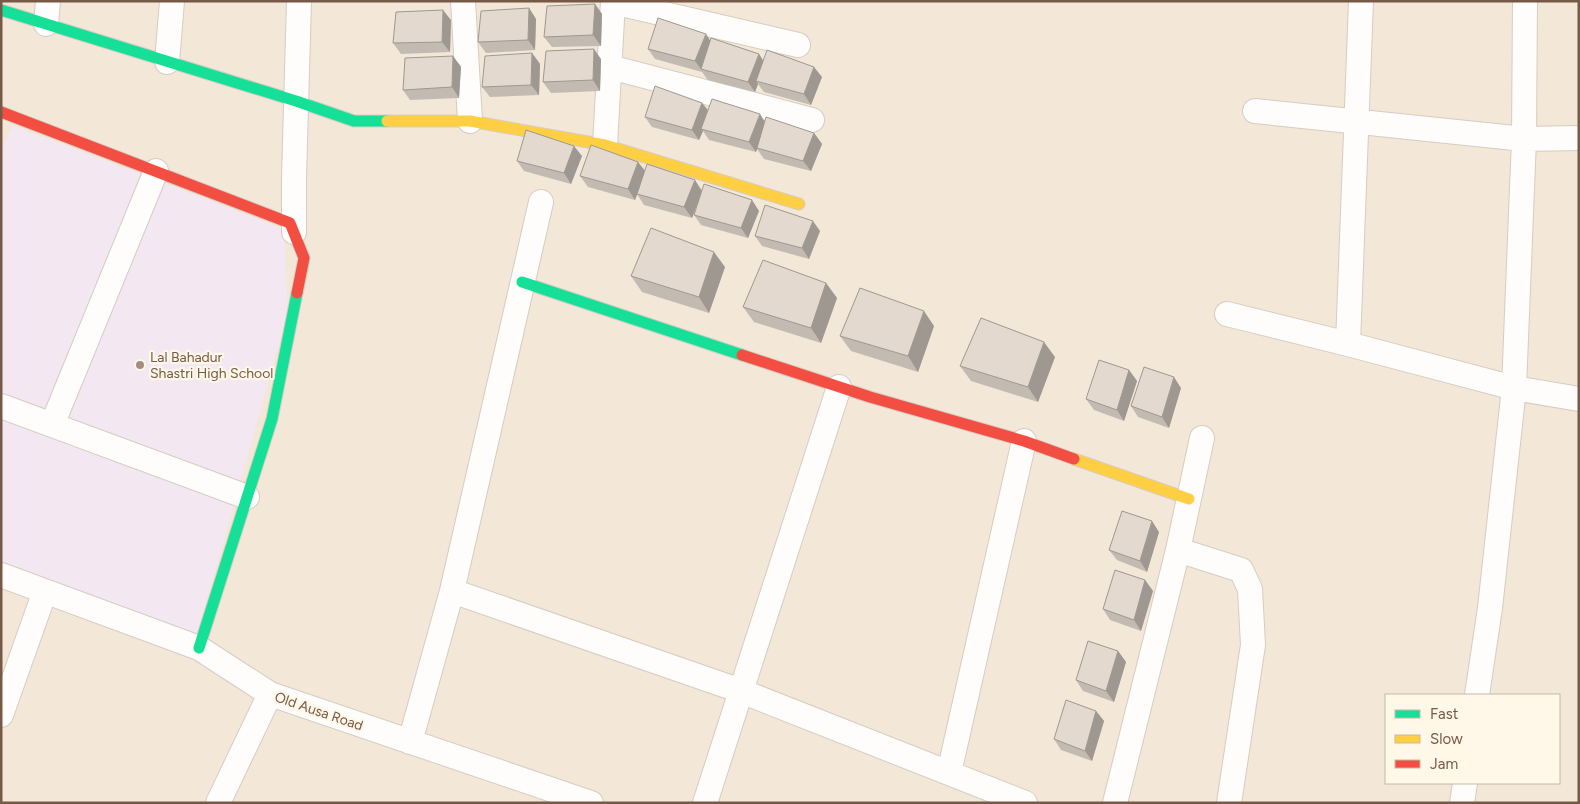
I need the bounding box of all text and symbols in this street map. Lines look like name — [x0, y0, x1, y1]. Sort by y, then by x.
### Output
place label: Lal Bahadur Shastri High School — [150, 349, 273, 382]
marker: Lal Bahadur Shastri High School — [134, 359, 146, 371]
street label: Old Ausa Road — [272, 688, 365, 735]
legend — [1385, 694, 1560, 784]
text: Fast — [1430, 705, 1459, 723]
text: Slow — [1430, 730, 1463, 748]
text: Jam — [1430, 755, 1458, 773]

